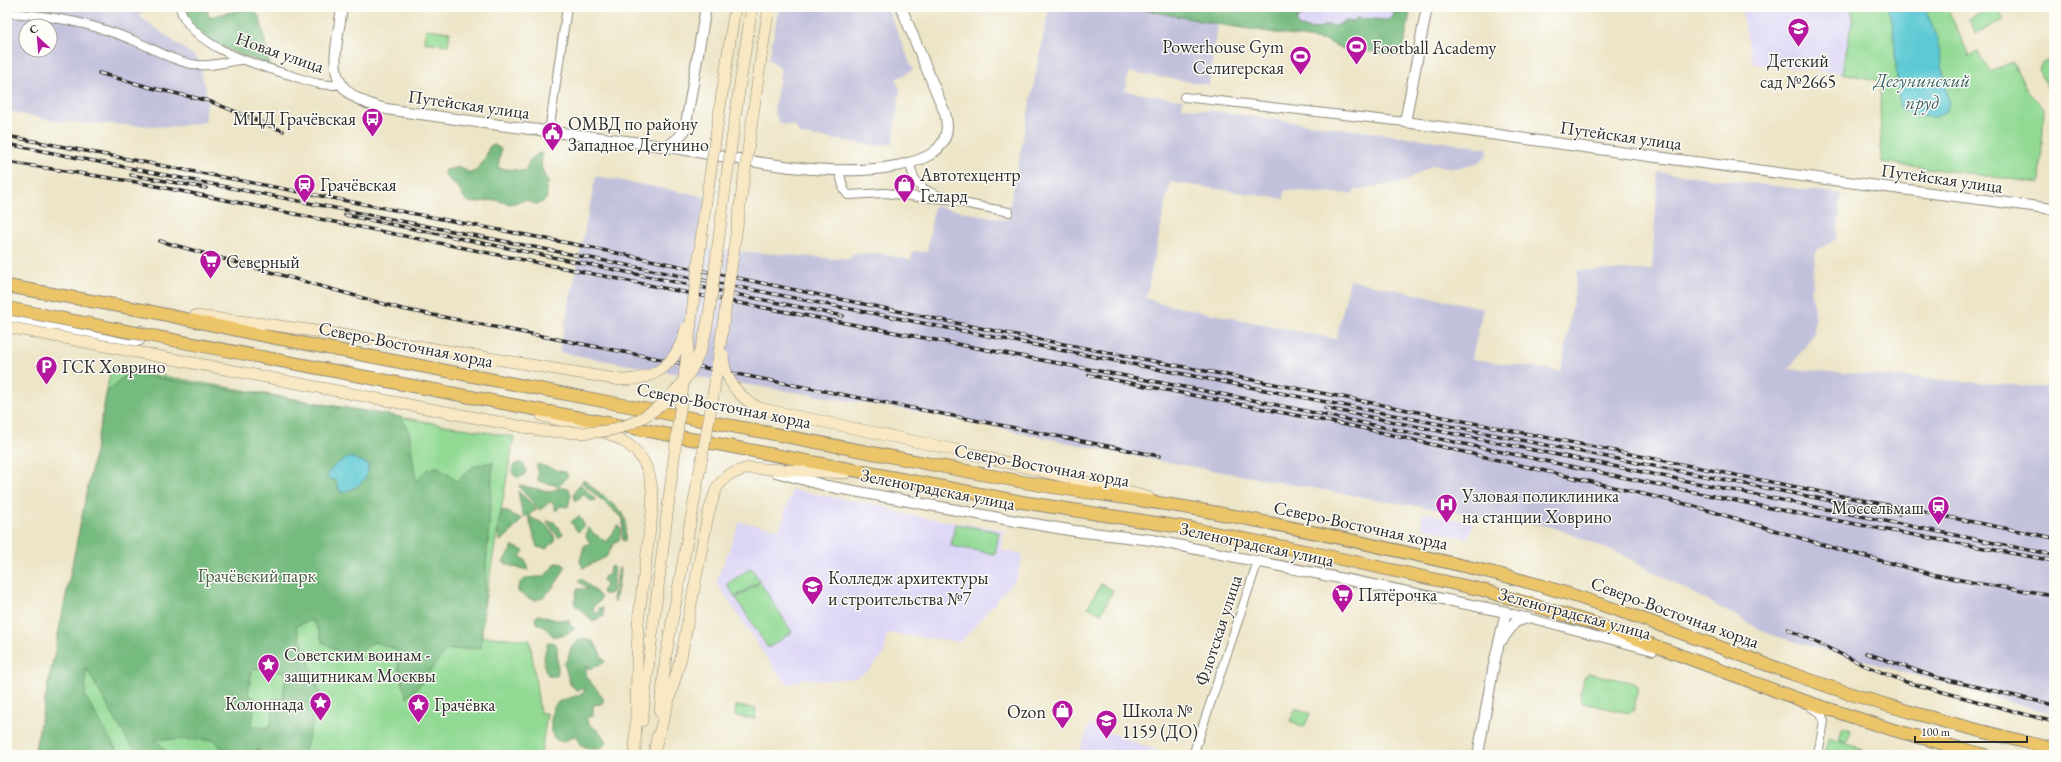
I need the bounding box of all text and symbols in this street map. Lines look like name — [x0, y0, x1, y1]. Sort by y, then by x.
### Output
school or university icon: Детский сад №2665 — [1785, 16, 1811, 49]
north arrow — [18, 18, 58, 58]
text: С — [27, 21, 40, 37]
street label: Новая улица — [233, 26, 328, 78]
sports icon: Football Academy — [1344, 34, 1370, 67]
place label: Powerhouse Gym Селигерская — [1162, 35, 1284, 79]
place label: Football Academy — [1372, 36, 1497, 59]
sports icon: Powerhouse Gym Селигерская — [1287, 43, 1313, 76]
place label: Детский сад №2665 — [1760, 49, 1836, 93]
water label: Дегунинский пруд — [1872, 68, 1970, 115]
street label: Путейская улица — [407, 84, 532, 124]
bus stop icon: МЦД Грачёвская — [359, 105, 385, 138]
place label: МЦД Грачёвская — [233, 107, 356, 130]
place label: ОМВД по району Западное Дегунино — [568, 112, 709, 156]
street label: Путейская улица — [1559, 115, 1684, 155]
public building icon: ОМВД по району Западное Дегунино — [539, 120, 565, 153]
street label: Путейская улица — [1880, 158, 2005, 198]
place label: Автотехцентр Гелард — [919, 163, 1021, 207]
station icon: Грачёвская — [291, 171, 317, 204]
shop icon: Автотехцентр Гелард — [892, 171, 918, 204]
place label: Грачёвская — [320, 173, 397, 196]
supermarket icon: Северный — [198, 248, 224, 281]
place label: Северный — [226, 250, 300, 273]
street label: Северо-Восточная хорда — [317, 316, 496, 372]
parking icon: ГСК Ховрино — [34, 353, 60, 386]
place label: ГСК Ховрино — [62, 355, 166, 378]
street label: Северо-Восточная хорда — [635, 377, 814, 433]
street label: Северо-Восточная хорда — [953, 438, 1132, 492]
street label: Зеленоградская улица — [859, 463, 1018, 515]
place label: Узловая поликлиника на станции Ховрино — [1461, 484, 1620, 528]
hospital icon: Узловая поликлиника на станции Ховрино — [1434, 492, 1460, 525]
station icon: Моссельмаш — [1926, 494, 1952, 527]
street label: Северо-Восточная хорда — [1272, 495, 1451, 555]
place label: Моссельмаш — [1831, 496, 1925, 519]
street label: Зеленоградская улица — [1178, 516, 1337, 572]
park label: Грачёвский парк — [198, 564, 317, 587]
place label: Колледж архитектуры и строительства №7 — [828, 566, 989, 610]
street label: Флотская улица — [1189, 571, 1247, 688]
street label: Северо-Восточная хорда — [1588, 571, 1763, 653]
school or university icon: Колледж архитектуры и строительства №7 — [799, 574, 825, 607]
supermarket icon: Пятёрочка — [1330, 581, 1356, 614]
street label: Зеленоградская улица — [1496, 582, 1655, 645]
place label: Пятёрочка — [1358, 583, 1438, 606]
place label: Советским воинам - защитникам Москвы — [284, 643, 436, 687]
place icon: Советским воинам - защитникам Москвы — [255, 651, 281, 684]
place icon: Колоннада — [307, 690, 333, 723]
place icon: Грачёвка — [405, 691, 431, 724]
place label: Колоннада — [225, 692, 305, 715]
place label: Грачёвка — [434, 693, 496, 716]
shop icon: Ozon — [1049, 698, 1075, 731]
place label: Школа № 1159 (ДО) — [1122, 699, 1198, 743]
place label: Ozon — [1007, 700, 1046, 723]
school or university icon: Школа № 1159 (ДО) — [1093, 707, 1119, 740]
scale bar — [1915, 718, 2027, 744]
text: 100 m — [1921, 724, 1951, 740]

